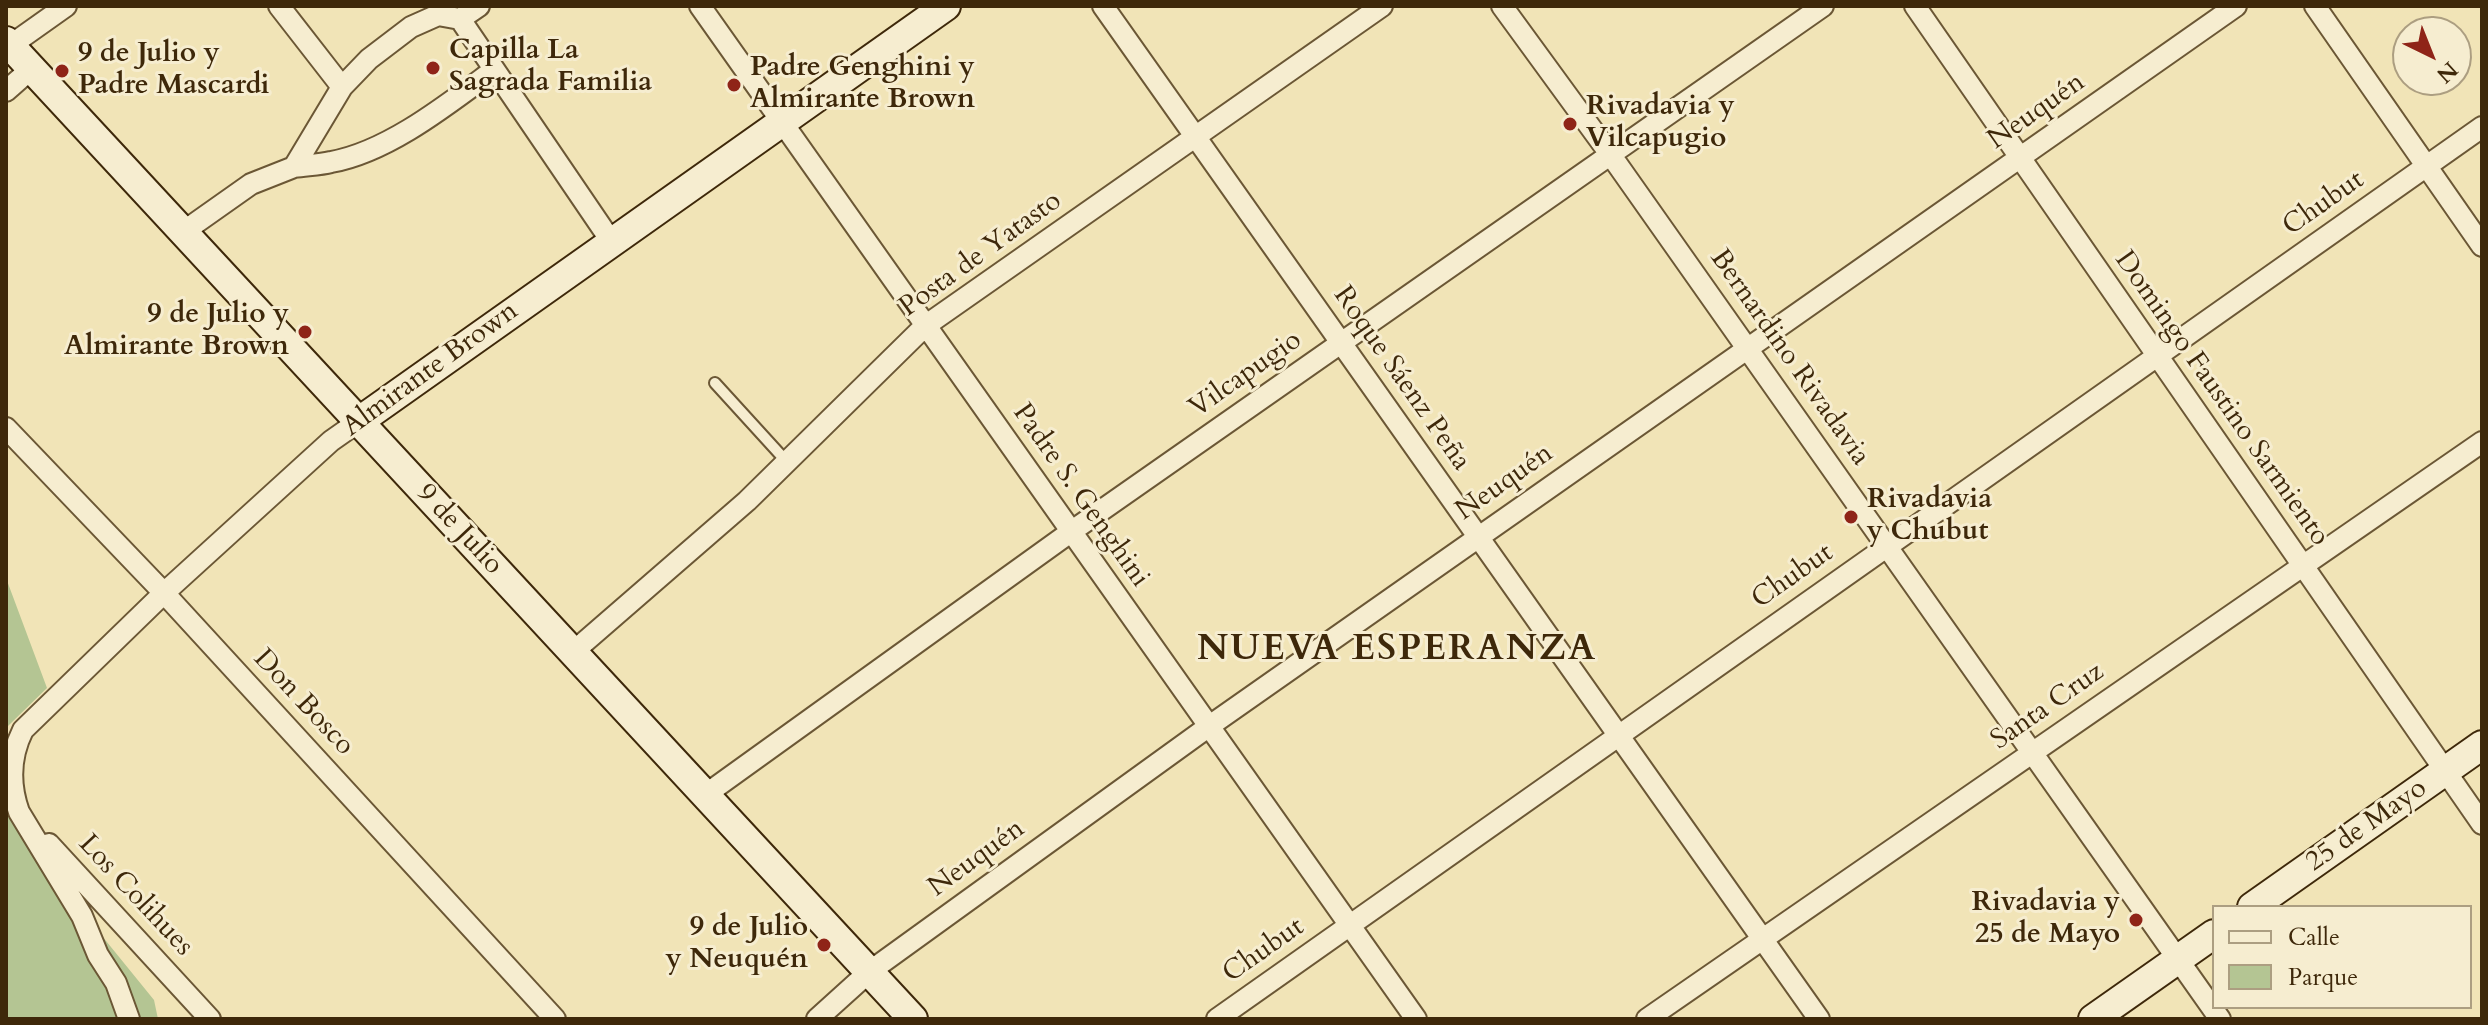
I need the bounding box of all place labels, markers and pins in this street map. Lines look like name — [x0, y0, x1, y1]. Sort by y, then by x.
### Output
place label: Capilla La Sagrada Familia — [449, 35, 652, 101]
place label: 9 de Julio y Padre Mascardi — [78, 38, 269, 104]
place label: Padre Genghini y Almirante Brown — [750, 52, 975, 118]
marker: Capilla La Sagrada Familia — [424, 59, 442, 77]
marker: 9 de Julio y Padre Mascardi — [53, 62, 71, 80]
marker: Padre Genghini y Almirante Brown — [725, 76, 743, 94]
place label: Rivadavia y Vilcapugio — [1586, 91, 1735, 157]
marker: Rivadavia y Vilcapugio — [1561, 115, 1579, 133]
place label: 9 de Julio y Almirante Brown — [64, 299, 289, 365]
marker: 9 de Julio y Almirante Brown — [296, 323, 314, 341]
place label: Rivadavia y Chubut — [1867, 484, 1992, 550]
marker: Rivadavia y Chubut — [1842, 508, 1860, 526]
place label: Rivadavia y 25 de Mayo — [1971, 887, 2120, 953]
marker: Rivadavia y 25 de Mayo — [2127, 911, 2145, 929]
place label: 9 de Julio y Neuquén — [666, 912, 808, 978]
marker: 9 de Julio y Neuquén — [815, 936, 833, 954]

